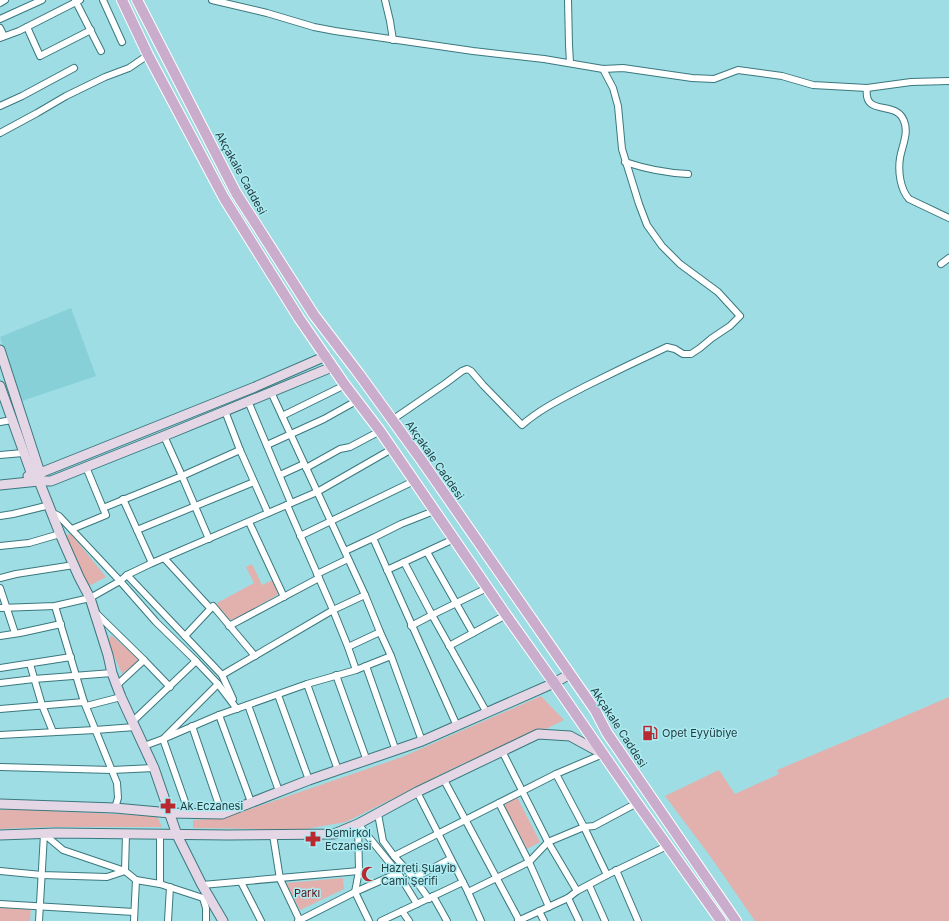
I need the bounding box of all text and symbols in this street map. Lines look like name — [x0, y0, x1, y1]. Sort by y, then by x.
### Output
street label: Akçakale Caddesi — [212, 129, 270, 217]
street label: Akçakale Caddesi — [403, 418, 467, 502]
street label: Akçakale Caddesi — [588, 684, 650, 770]
fuel station icon: Opet Eyyübiye — [641, 724, 659, 742]
place label: Opet Eyyübiye — [662, 726, 738, 740]
pharmacy icon: Ak Eczanesi — [159, 797, 177, 815]
place label: Ak Eczanesi — [180, 799, 243, 813]
place label: Demirkol Eczanesi — [325, 826, 371, 853]
pharmacy icon: Demirkol Eczanesi — [304, 830, 322, 848]
place label: Hazreti Şuayib Cami Şerifi — [381, 861, 457, 888]
mosque icon: Hazreti Şuayib Cami Şerifi — [360, 865, 378, 883]
park label: Parkı — [294, 886, 320, 900]

